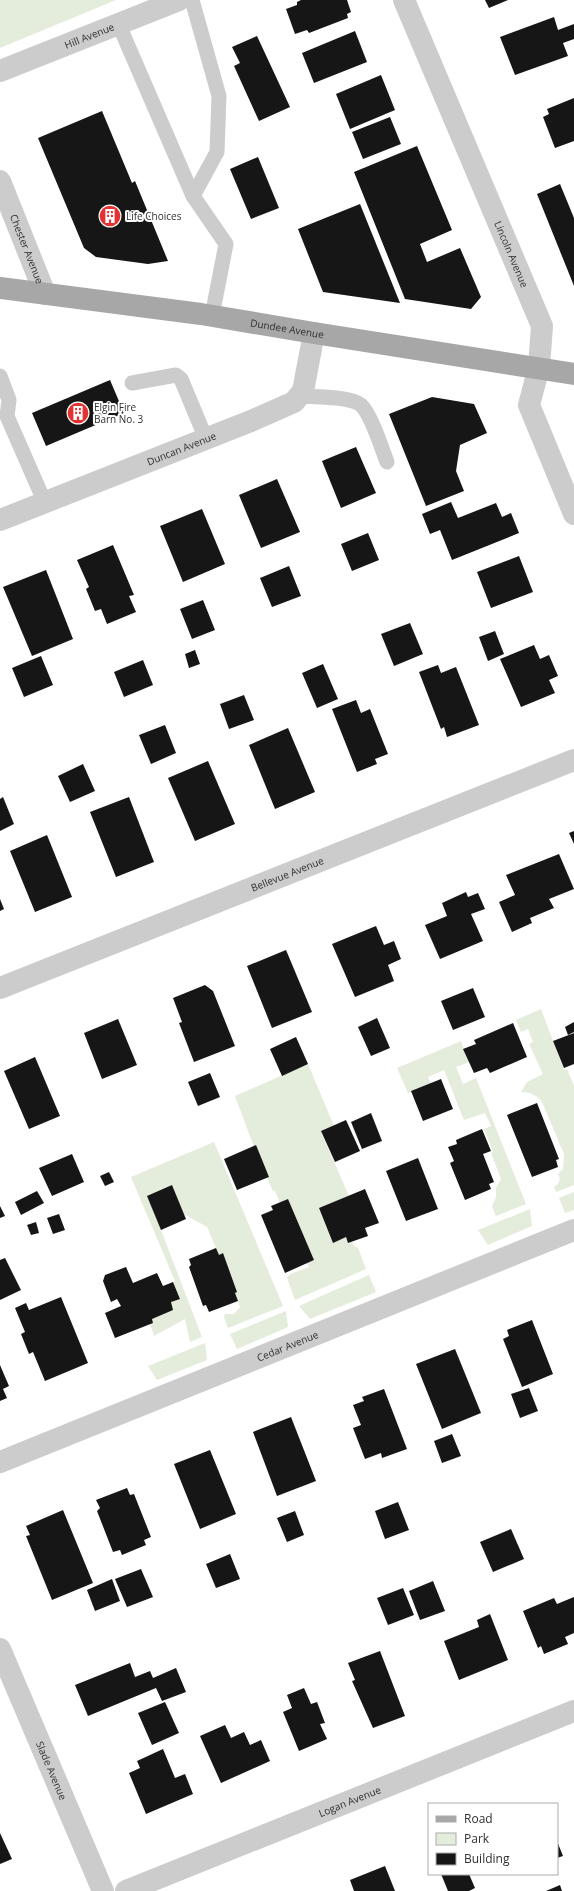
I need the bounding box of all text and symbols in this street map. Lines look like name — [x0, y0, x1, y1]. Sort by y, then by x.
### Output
street label: Hill Avenue — [62, 19, 117, 52]
building icon: Life Choices — [97, 203, 123, 229]
place label: Life Choices — [126, 209, 182, 223]
street label: Chester Avenue — [7, 212, 47, 286]
street label: Lincoln Avenue — [491, 219, 532, 290]
street label: Dundee Avenue — [249, 315, 325, 342]
building icon: Elgin Fire Barn No. 3 — [65, 400, 91, 426]
place label: Elgin Fire Barn No. 3 — [94, 400, 144, 426]
street label: Duncan Avenue — [145, 428, 219, 468]
street label: Bellevue Avenue — [249, 853, 326, 895]
street label: Cedar Avenue — [255, 1327, 321, 1365]
street label: Slade Avenue — [33, 1739, 71, 1802]
street label: Logan Avenue — [316, 1782, 383, 1820]
legend — [428, 1803, 558, 1875]
text: Road — [464, 1810, 493, 1827]
text: Park — [464, 1830, 490, 1847]
text: Building — [464, 1850, 510, 1867]

